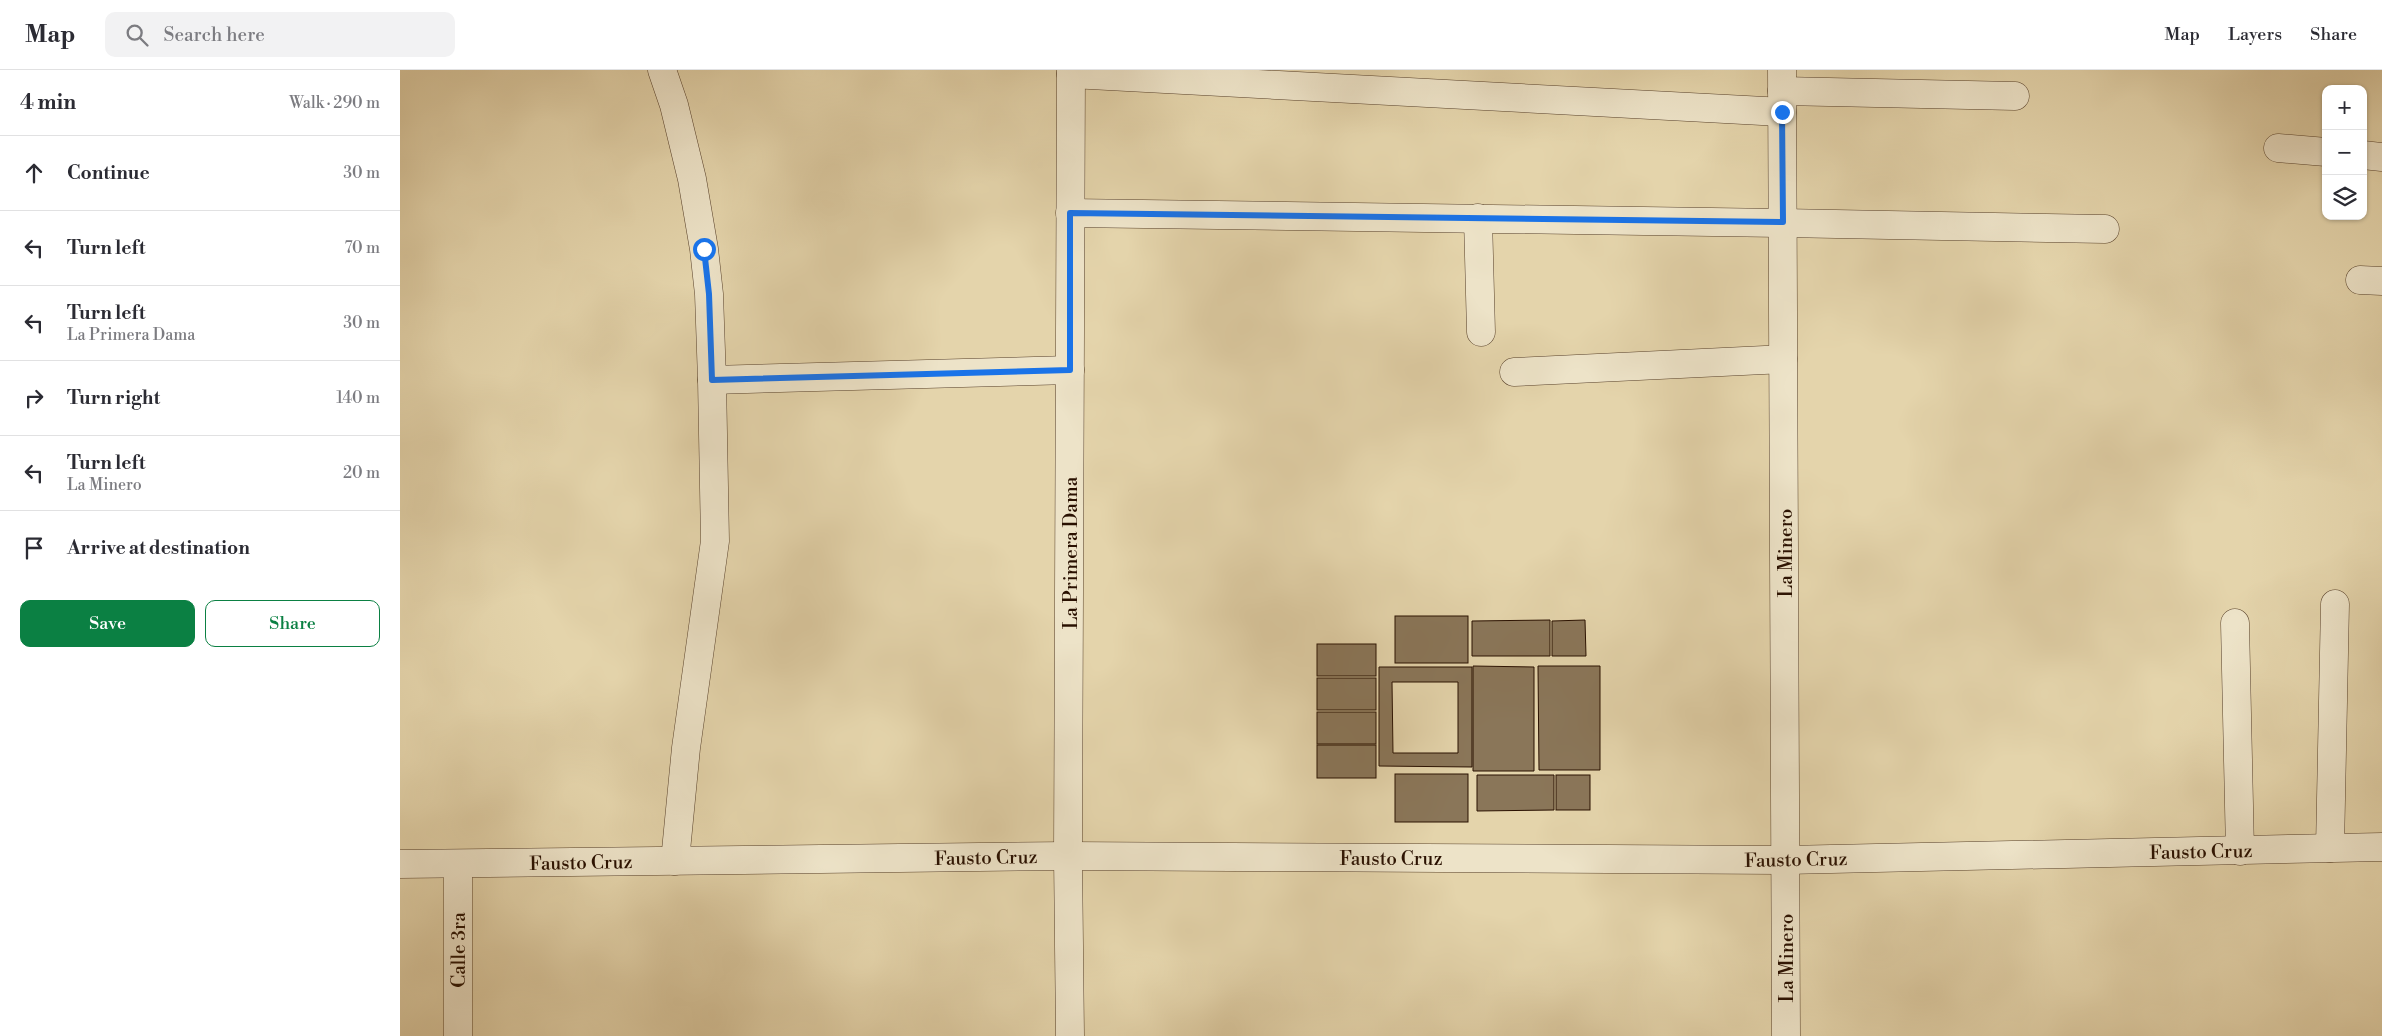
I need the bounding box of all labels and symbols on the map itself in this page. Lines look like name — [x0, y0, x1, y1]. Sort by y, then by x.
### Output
route end — [1771, 101, 1794, 124]
route start — [693, 238, 716, 261]
street label: La Primera Dama — [1059, 476, 1083, 629]
street label: La Minero — [1774, 509, 1798, 597]
street label: Fausto Cruz — [2149, 839, 2253, 865]
street label: Fausto Cruz — [934, 845, 1038, 871]
street label: Fausto Cruz — [1339, 847, 1443, 871]
street label: Fausto Cruz — [1744, 847, 1848, 873]
street label: Fausto Cruz — [529, 850, 633, 876]
street label: Calle 3ra — [447, 912, 471, 988]
street label: La Minero — [1775, 914, 1799, 1002]

